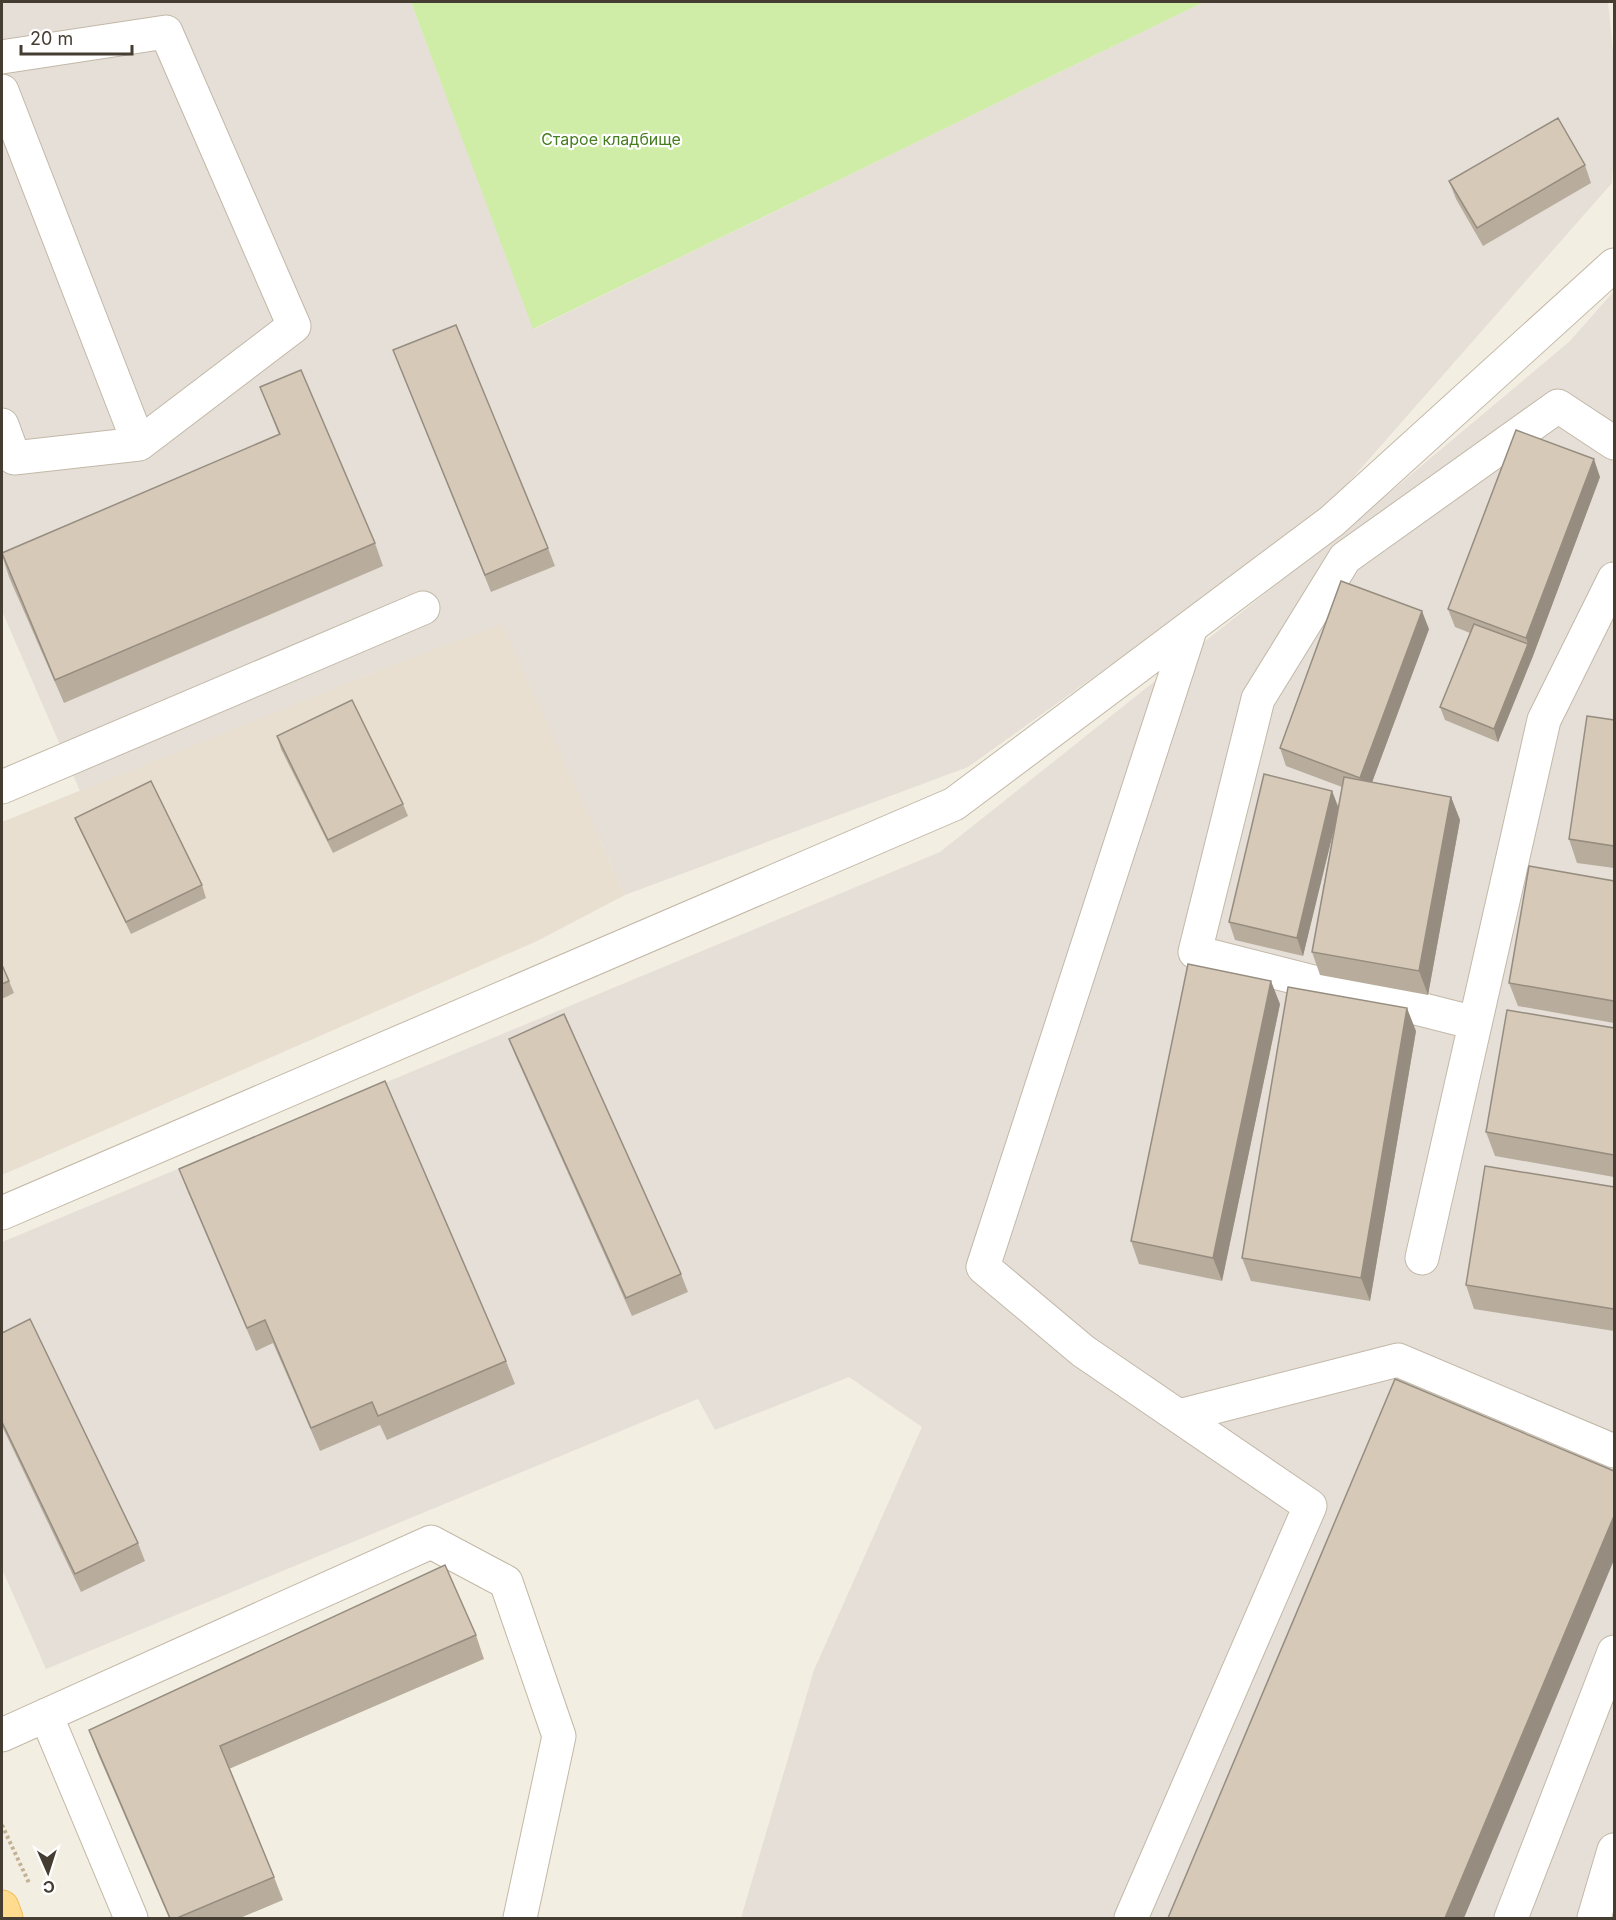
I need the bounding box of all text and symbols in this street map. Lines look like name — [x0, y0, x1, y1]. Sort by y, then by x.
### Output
scale bar — [21, 18, 132, 56]
text: 20 m — [30, 28, 73, 49]
park label: Старое кладбище — [541, 129, 681, 149]
north arrow — [18, 1842, 78, 1902]
text: С — [42, 1877, 55, 1897]

